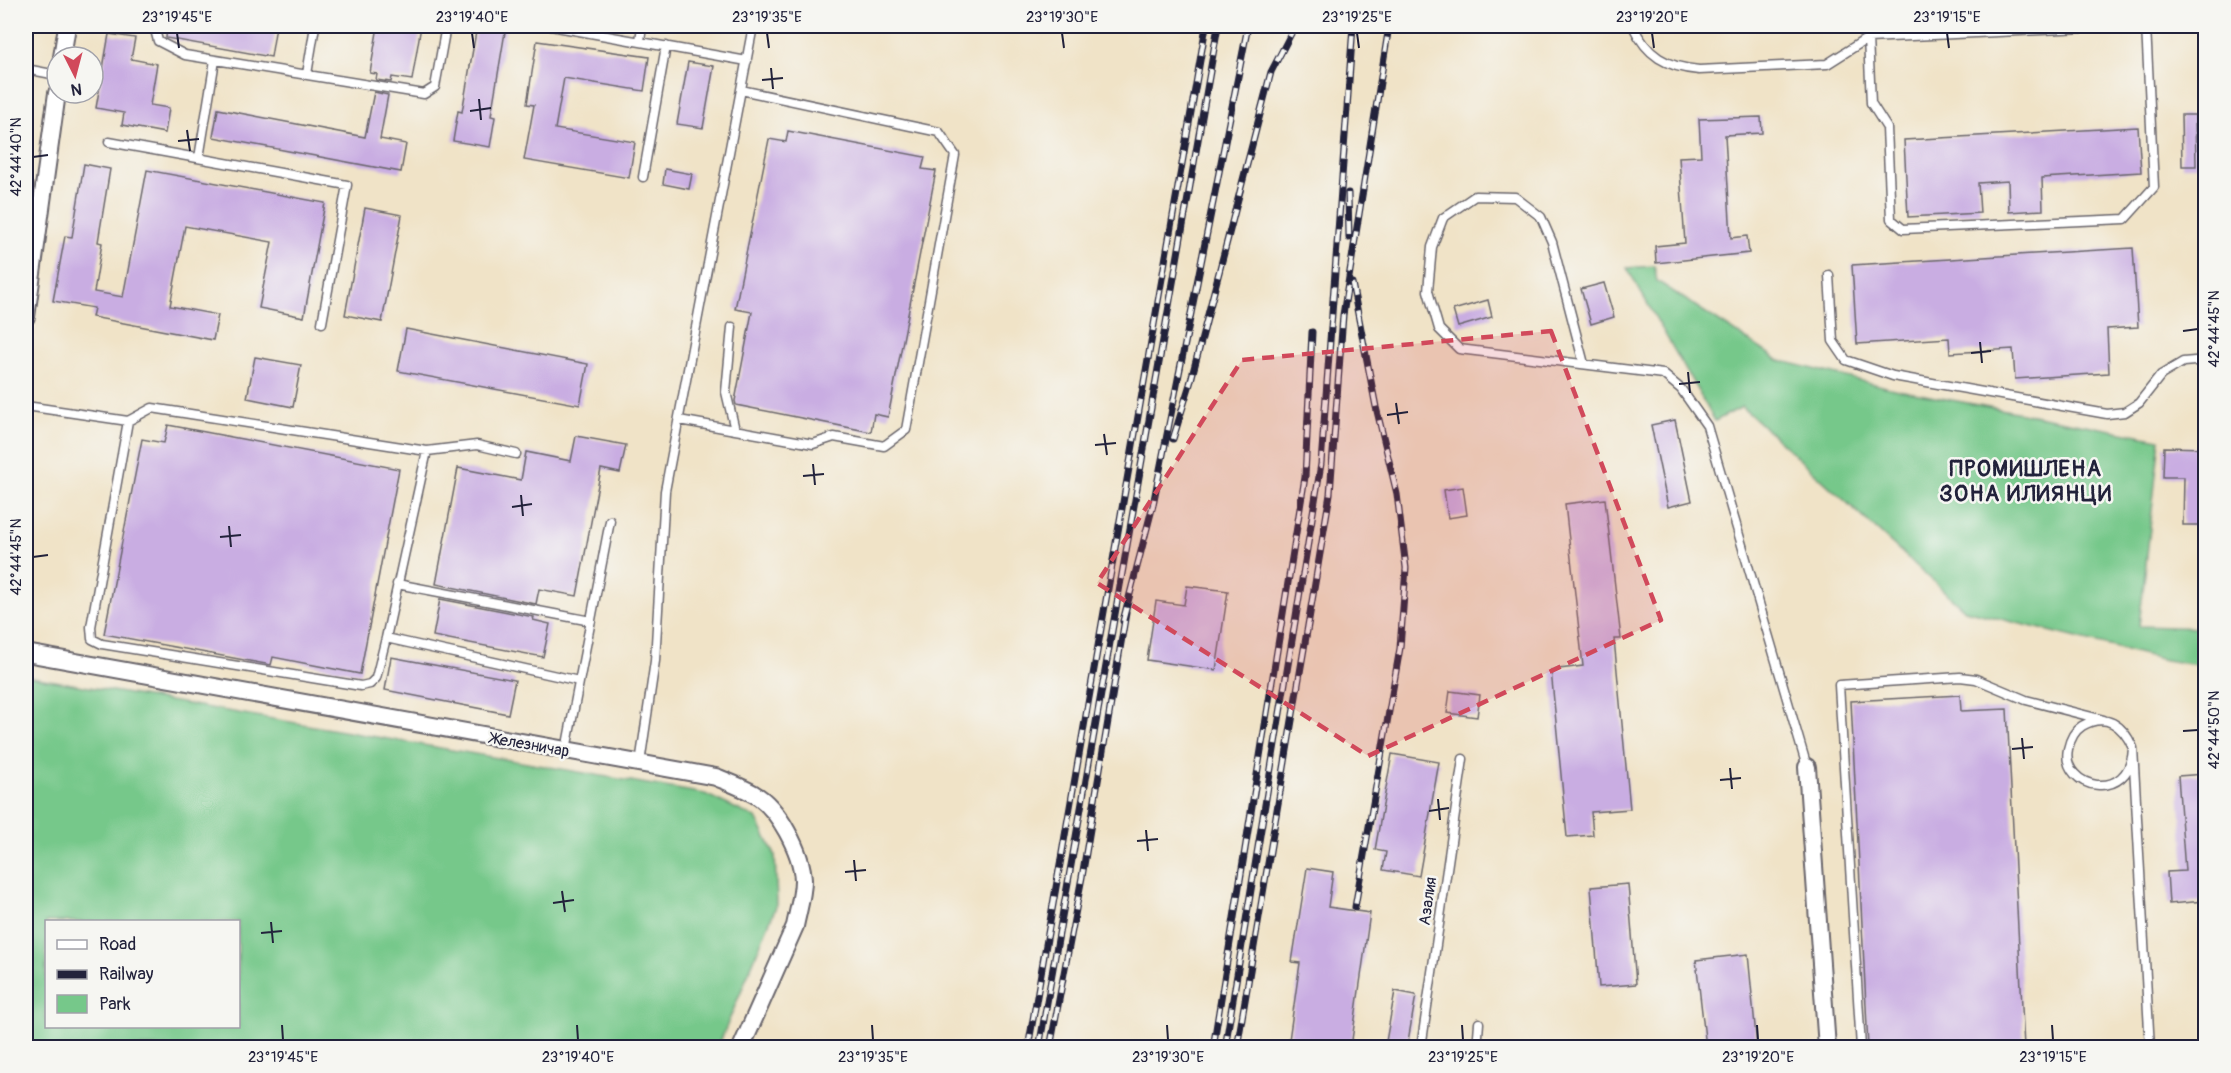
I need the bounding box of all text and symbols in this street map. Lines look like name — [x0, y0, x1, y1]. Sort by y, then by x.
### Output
text: 23°19'45"E — [142, 8, 212, 27]
text: 23°19'40"E — [436, 8, 508, 27]
text: 23°19'35"E — [732, 8, 802, 27]
text: 23°19'30"E — [1026, 8, 1098, 27]
text: 23°19'25"E — [1322, 8, 1392, 27]
text: 23°19'20"E — [1616, 8, 1688, 27]
text: 23°19'15"E — [1913, 8, 1981, 27]
north arrow — [45, 45, 105, 105]
text: N — [70, 78, 83, 99]
text: 42°44'40"N — [7, 117, 26, 197]
text: 42°44'45"N — [2205, 290, 2224, 368]
district label: ПРОМИШЛЕНА ЗОНА ИЛИЯНЦИ — [1939, 455, 2113, 508]
text: 42°44'45"N — [7, 518, 26, 596]
text: 42°44'50"N — [2205, 691, 2224, 769]
street label: Железничар — [486, 728, 571, 762]
street label: Азалия — [1415, 876, 1441, 927]
legend — [45, 920, 240, 1028]
text: Road — [99, 933, 136, 956]
text: Railway — [99, 963, 154, 986]
text: Park — [99, 993, 131, 1016]
text: 23°19'45"E — [248, 1048, 318, 1067]
text: 23°19'40"E — [542, 1048, 614, 1067]
text: 23°19'35"E — [838, 1048, 908, 1067]
text: 23°19'30"E — [1132, 1048, 1204, 1067]
text: 23°19'25"E — [1428, 1048, 1498, 1067]
text: 23°19'20"E — [1722, 1048, 1794, 1067]
text: 23°19'15"E — [2019, 1048, 2087, 1067]

